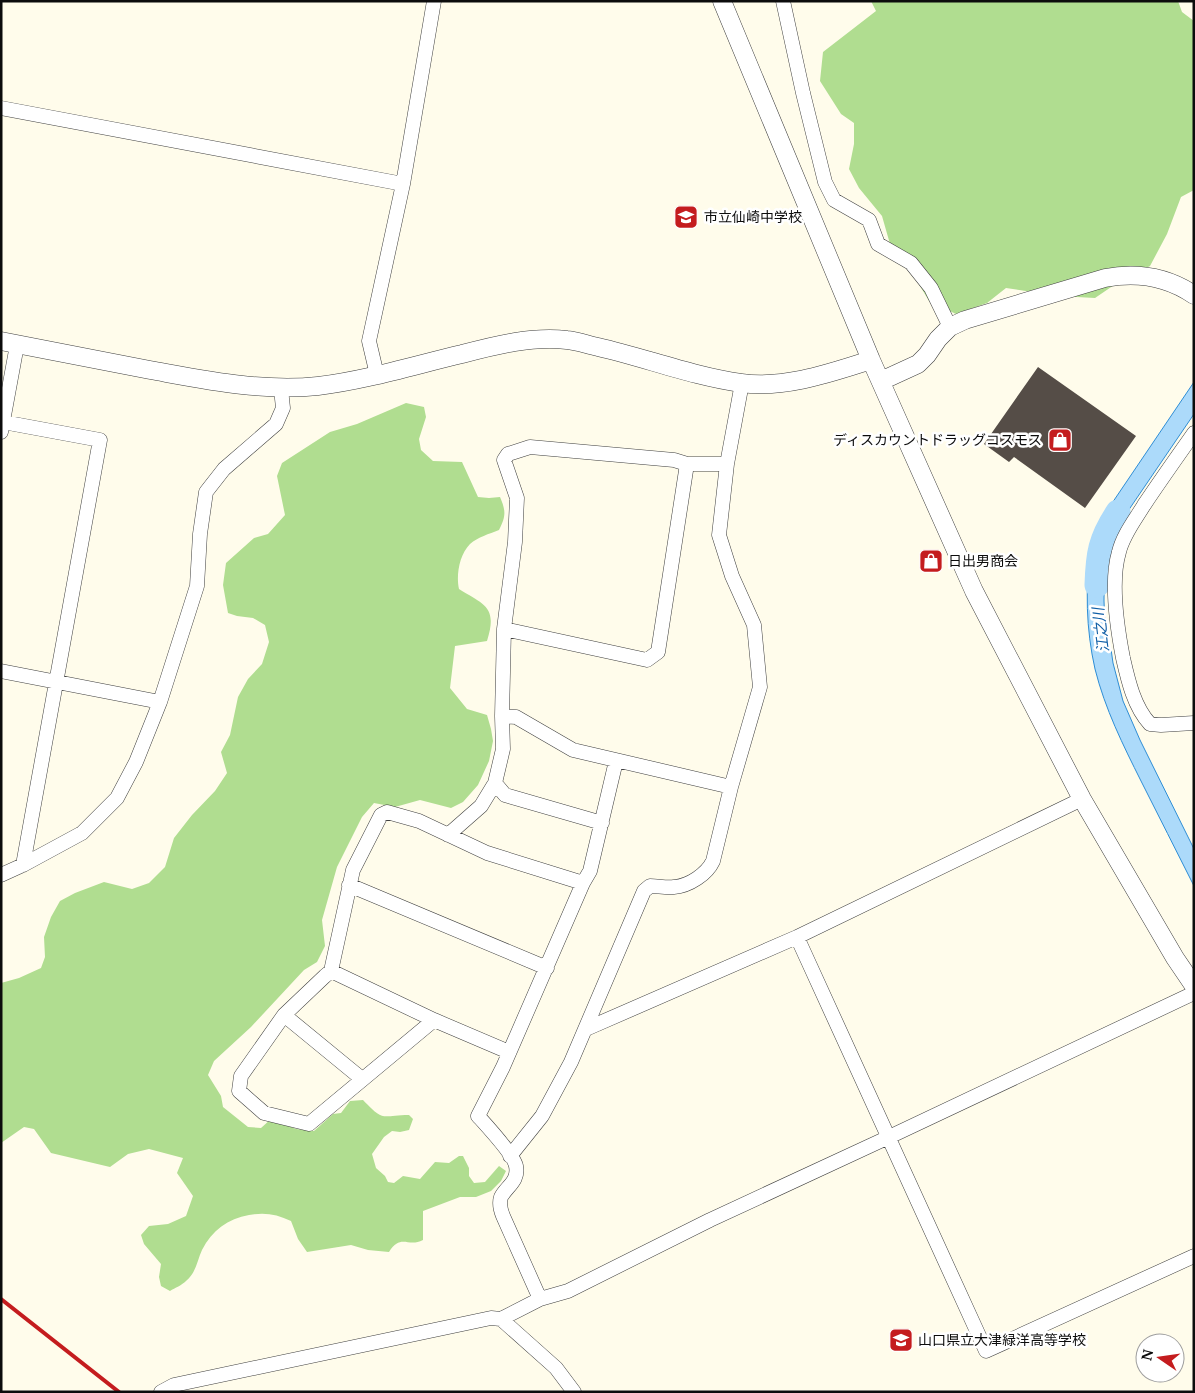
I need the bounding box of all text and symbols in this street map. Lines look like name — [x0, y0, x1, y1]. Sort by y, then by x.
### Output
school or university icon: 市立仙崎中学校 — [673, 204, 699, 230]
place label: 市立仙崎中学校 — [704, 207, 802, 226]
shop icon: ディスカウントドラッグコスモス — [1047, 427, 1073, 453]
place label: ディスカウントドラッグコスモス — [833, 430, 1042, 449]
shop icon: 日出男商会 — [918, 548, 944, 574]
place label: 日出男商会 — [948, 551, 1018, 570]
water label: 江之川 — [1087, 605, 1113, 654]
school or university icon: 山口県立大津緑洋高等学校 — [888, 1327, 914, 1353]
place label: 山口県立大津緑洋高等学校 — [918, 1330, 1086, 1349]
north arrow — [1135, 1333, 1185, 1383]
text: N — [1136, 1347, 1157, 1362]

